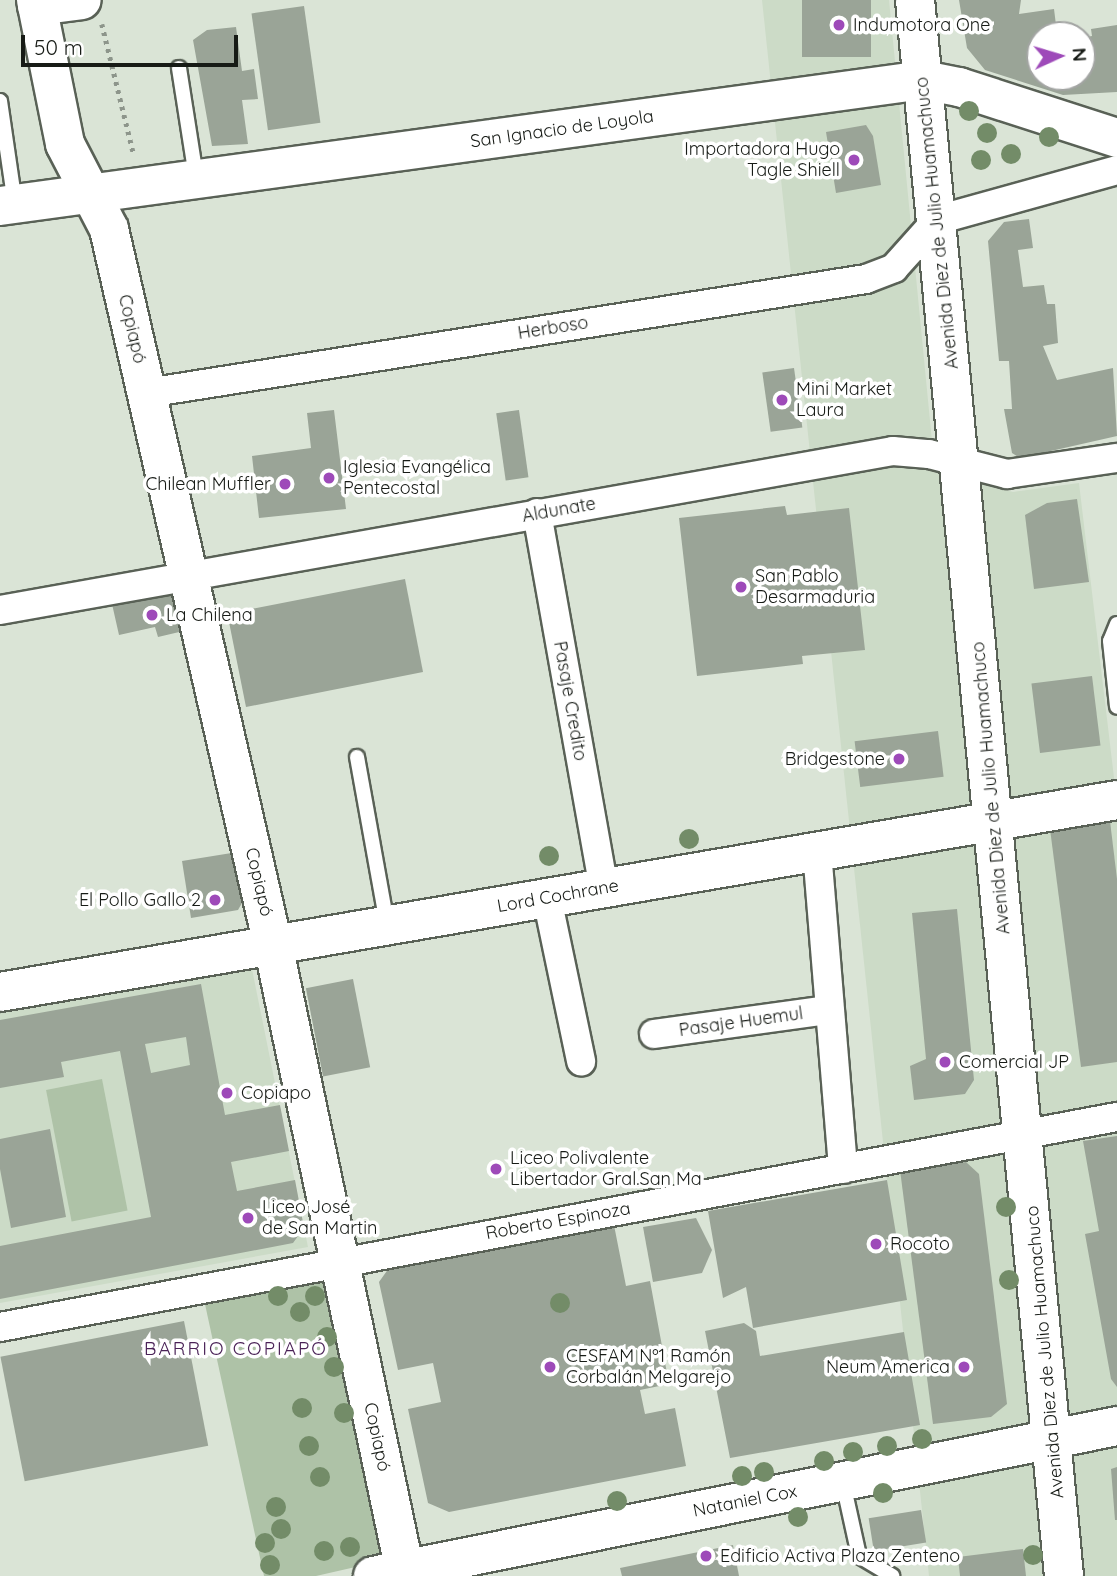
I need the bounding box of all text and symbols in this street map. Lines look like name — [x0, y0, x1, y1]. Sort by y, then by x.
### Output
place label: Indumotora One — [853, 14, 990, 36]
marker: Indumotora One — [831, 17, 847, 33]
scale bar — [24, 21, 242, 65]
north arrow — [1026, 21, 1096, 91]
text: 50 m — [34, 34, 83, 60]
text: N — [1067, 47, 1092, 62]
street label: Avenida Diez de Julio Huamachuco — [911, 76, 963, 370]
street label: San Ignacio de Loyola — [469, 105, 655, 153]
place label: Importadora Hugo Tagle Shiell — [684, 139, 840, 182]
marker: Importadora Hugo Tagle Shiell — [846, 152, 862, 168]
street label: Copiapó — [114, 292, 150, 366]
street label: Herboso — [516, 312, 590, 344]
place label: Mini Market Laura — [796, 379, 892, 422]
marker: Mini Market Laura — [774, 392, 790, 408]
place label: Iglesia Evangélica Pentecostal — [343, 457, 491, 500]
marker: Iglesia Evangélica Pentecostal — [321, 470, 337, 486]
place label: Chilean Muffler — [145, 473, 271, 495]
marker: Chilean Muffler — [277, 476, 293, 492]
street label: Aldunate — [520, 493, 598, 527]
place label: San Pablo Desarmaduria — [755, 566, 875, 608]
marker: San Pablo Desarmaduria — [733, 579, 749, 595]
place label: La Chilena — [166, 604, 253, 626]
marker: La Chilena — [144, 607, 160, 623]
street label: Pasaje Credito — [549, 640, 591, 762]
street label: Avenida Diez de Julio Huamachuco — [967, 641, 1015, 935]
place label: Bridgestone — [785, 748, 885, 770]
marker: Bridgestone — [891, 751, 907, 767]
street label: Copiapó — [241, 845, 277, 919]
street label: Lord Cochrane — [495, 875, 621, 917]
place label: El Pollo Gallo 2 — [79, 889, 201, 911]
marker: El Pollo Gallo 2 — [207, 892, 223, 908]
street label: Pasaje Huemul — [678, 1003, 804, 1041]
place label: Comercial JP — [959, 1051, 1069, 1073]
marker: Comercial JP — [937, 1054, 953, 1070]
place label: Copiapo — [241, 1082, 311, 1104]
marker: Copiapo — [219, 1085, 235, 1101]
place label: Liceo Polivalente Libertador Gral.San Ma — [510, 1148, 702, 1190]
marker: Liceo Polivalente Libertador Gral.San Ma — [488, 1161, 504, 1177]
place label: Liceo José de San Martin — [262, 1197, 377, 1240]
street label: Roberto Espinoza — [484, 1198, 632, 1244]
street label: Avenida Diez de Julio Huamachuco — [1021, 1205, 1069, 1499]
marker: Liceo José de San Martin — [240, 1210, 256, 1226]
place label: Rocoto — [890, 1233, 950, 1255]
marker: Rocoto — [868, 1236, 884, 1252]
district label: BARRIO COPIAPÓ — [146, 1338, 326, 1360]
place label: CESFAM Nº1 Ramón Corbalán Melgarejo — [566, 1346, 731, 1388]
place label: Neum America — [826, 1356, 950, 1378]
marker: CESFAM Nº1 Ramón Corbalán Melgarejo — [540, 1357, 560, 1377]
marker: Neum America — [956, 1359, 972, 1375]
street label: Copiapó — [359, 1400, 395, 1474]
street label: Nataniel Cox — [691, 1480, 799, 1522]
place label: Edificio Activa Plaza Zenteno — [720, 1545, 960, 1567]
marker: Edificio Activa Plaza Zenteno — [698, 1548, 714, 1564]

